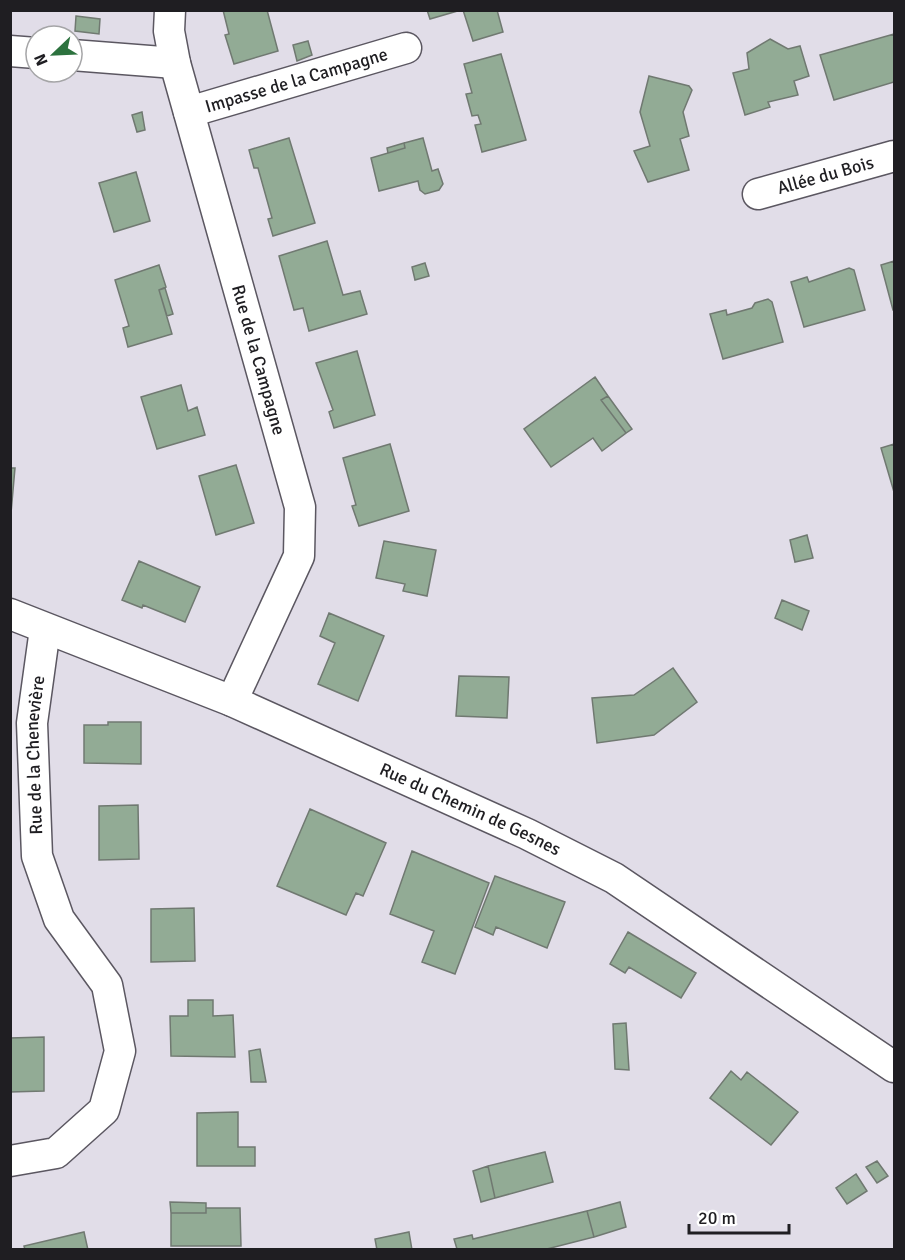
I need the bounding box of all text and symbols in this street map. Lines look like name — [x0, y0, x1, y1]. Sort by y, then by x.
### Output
north arrow — [24, 24, 84, 84]
street label: Impasse de la Campagne — [203, 43, 390, 118]
text: N — [30, 50, 52, 69]
street label: Allée du Bois — [775, 151, 876, 199]
street label: Rue de la Campagne — [227, 282, 290, 438]
street label: Rue de la Chenevière — [21, 674, 49, 835]
street label: Rue du Chemin de Gesnes — [376, 758, 565, 860]
scale bar — [689, 1197, 790, 1235]
text: 20 m — [698, 1207, 736, 1229]

